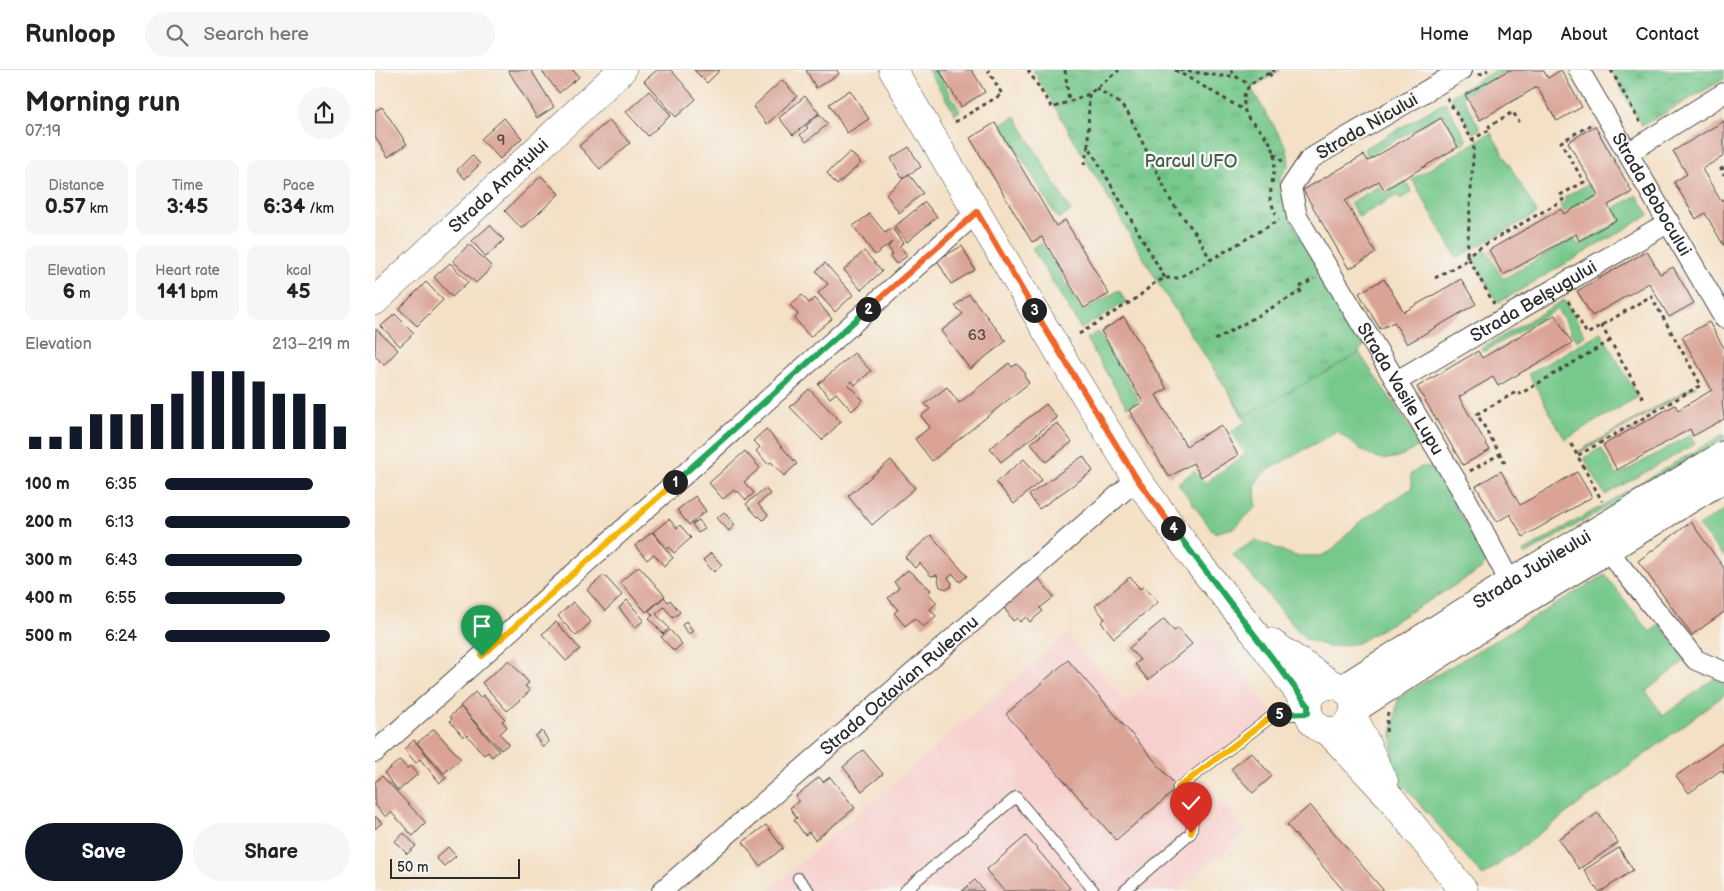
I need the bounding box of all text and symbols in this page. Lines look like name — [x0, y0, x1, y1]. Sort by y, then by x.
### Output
search box — [145, 12, 495, 57]
text: Runloop — [25, 20, 115, 49]
icon: search — [163, 21, 191, 49]
text: Search here — [203, 23, 309, 46]
text: Home — [1420, 24, 1469, 45]
text: Map — [1497, 24, 1533, 45]
text: About — [1561, 24, 1608, 45]
text: Contact — [1636, 24, 1699, 45]
text: Morning run — [25, 86, 180, 119]
button: share — [298, 87, 350, 139]
street label: Strada Nicului — [1313, 89, 1422, 164]
text: 07:19 — [25, 122, 61, 141]
street label: Strada Bobocului — [1607, 129, 1695, 260]
house number: 9 — [497, 131, 505, 150]
street label: Strada Amațului — [445, 134, 553, 238]
park label: Parcul UFO — [1144, 151, 1238, 172]
text: Distance — [49, 177, 104, 194]
text: Time — [172, 177, 203, 194]
text: Pace — [283, 177, 314, 194]
text: 0.57 — [45, 194, 86, 219]
text: 3:45 — [167, 194, 208, 219]
text: 6:34 — [263, 194, 305, 219]
text: km — [86, 200, 108, 217]
text: /km — [305, 200, 334, 217]
street label: Strada Belșugului — [1467, 257, 1601, 347]
text: Elevation — [47, 262, 106, 279]
text: Heart rate — [155, 262, 220, 279]
text: kcal — [286, 262, 311, 279]
text: 6 — [62, 279, 75, 304]
text: 141 — [157, 279, 187, 304]
text: 45 — [286, 279, 311, 304]
text: m — [75, 285, 91, 302]
text: bpm — [187, 285, 218, 302]
pin: 2 — [855, 296, 881, 322]
pin: 3 — [1021, 298, 1047, 322]
text: 2 — [864, 301, 873, 318]
text: 3 — [1030, 302, 1039, 319]
street label: Strada Vasile Lupu — [1352, 319, 1448, 459]
house number: 63 — [968, 326, 986, 345]
text: Elevation — [25, 335, 92, 354]
text: 213–219 m — [272, 335, 350, 354]
pin: 1 — [663, 470, 687, 494]
text: 1 — [673, 474, 678, 491]
text: 100 m — [25, 475, 70, 494]
text: 6:35 — [105, 475, 137, 494]
text: 200 m — [25, 513, 72, 532]
text: 6:13 — [105, 513, 134, 532]
pin: 4 — [1161, 516, 1185, 540]
text: 4 — [1169, 520, 1178, 537]
street label: Strada Jubileului — [1470, 526, 1595, 613]
text: 300 m — [25, 551, 72, 570]
text: 6:43 — [105, 551, 138, 570]
text: 400 m — [25, 589, 72, 608]
text: 6:55 — [105, 589, 136, 608]
pin — [461, 605, 503, 656]
street label: Strada Octavian Ruleanu — [816, 611, 983, 760]
icon: arrive — [468, 612, 496, 640]
text: 500 m — [25, 627, 72, 646]
text: 6:24 — [105, 627, 137, 646]
pin: 5 — [1267, 702, 1291, 726]
text: 5 — [1275, 706, 1284, 723]
pin — [1170, 782, 1212, 833]
icon: check — [1177, 789, 1205, 817]
button: Save — [25, 823, 183, 881]
button: Share — [193, 823, 350, 881]
scale bar — [390, 856, 520, 879]
text: 50 m — [397, 859, 429, 876]

